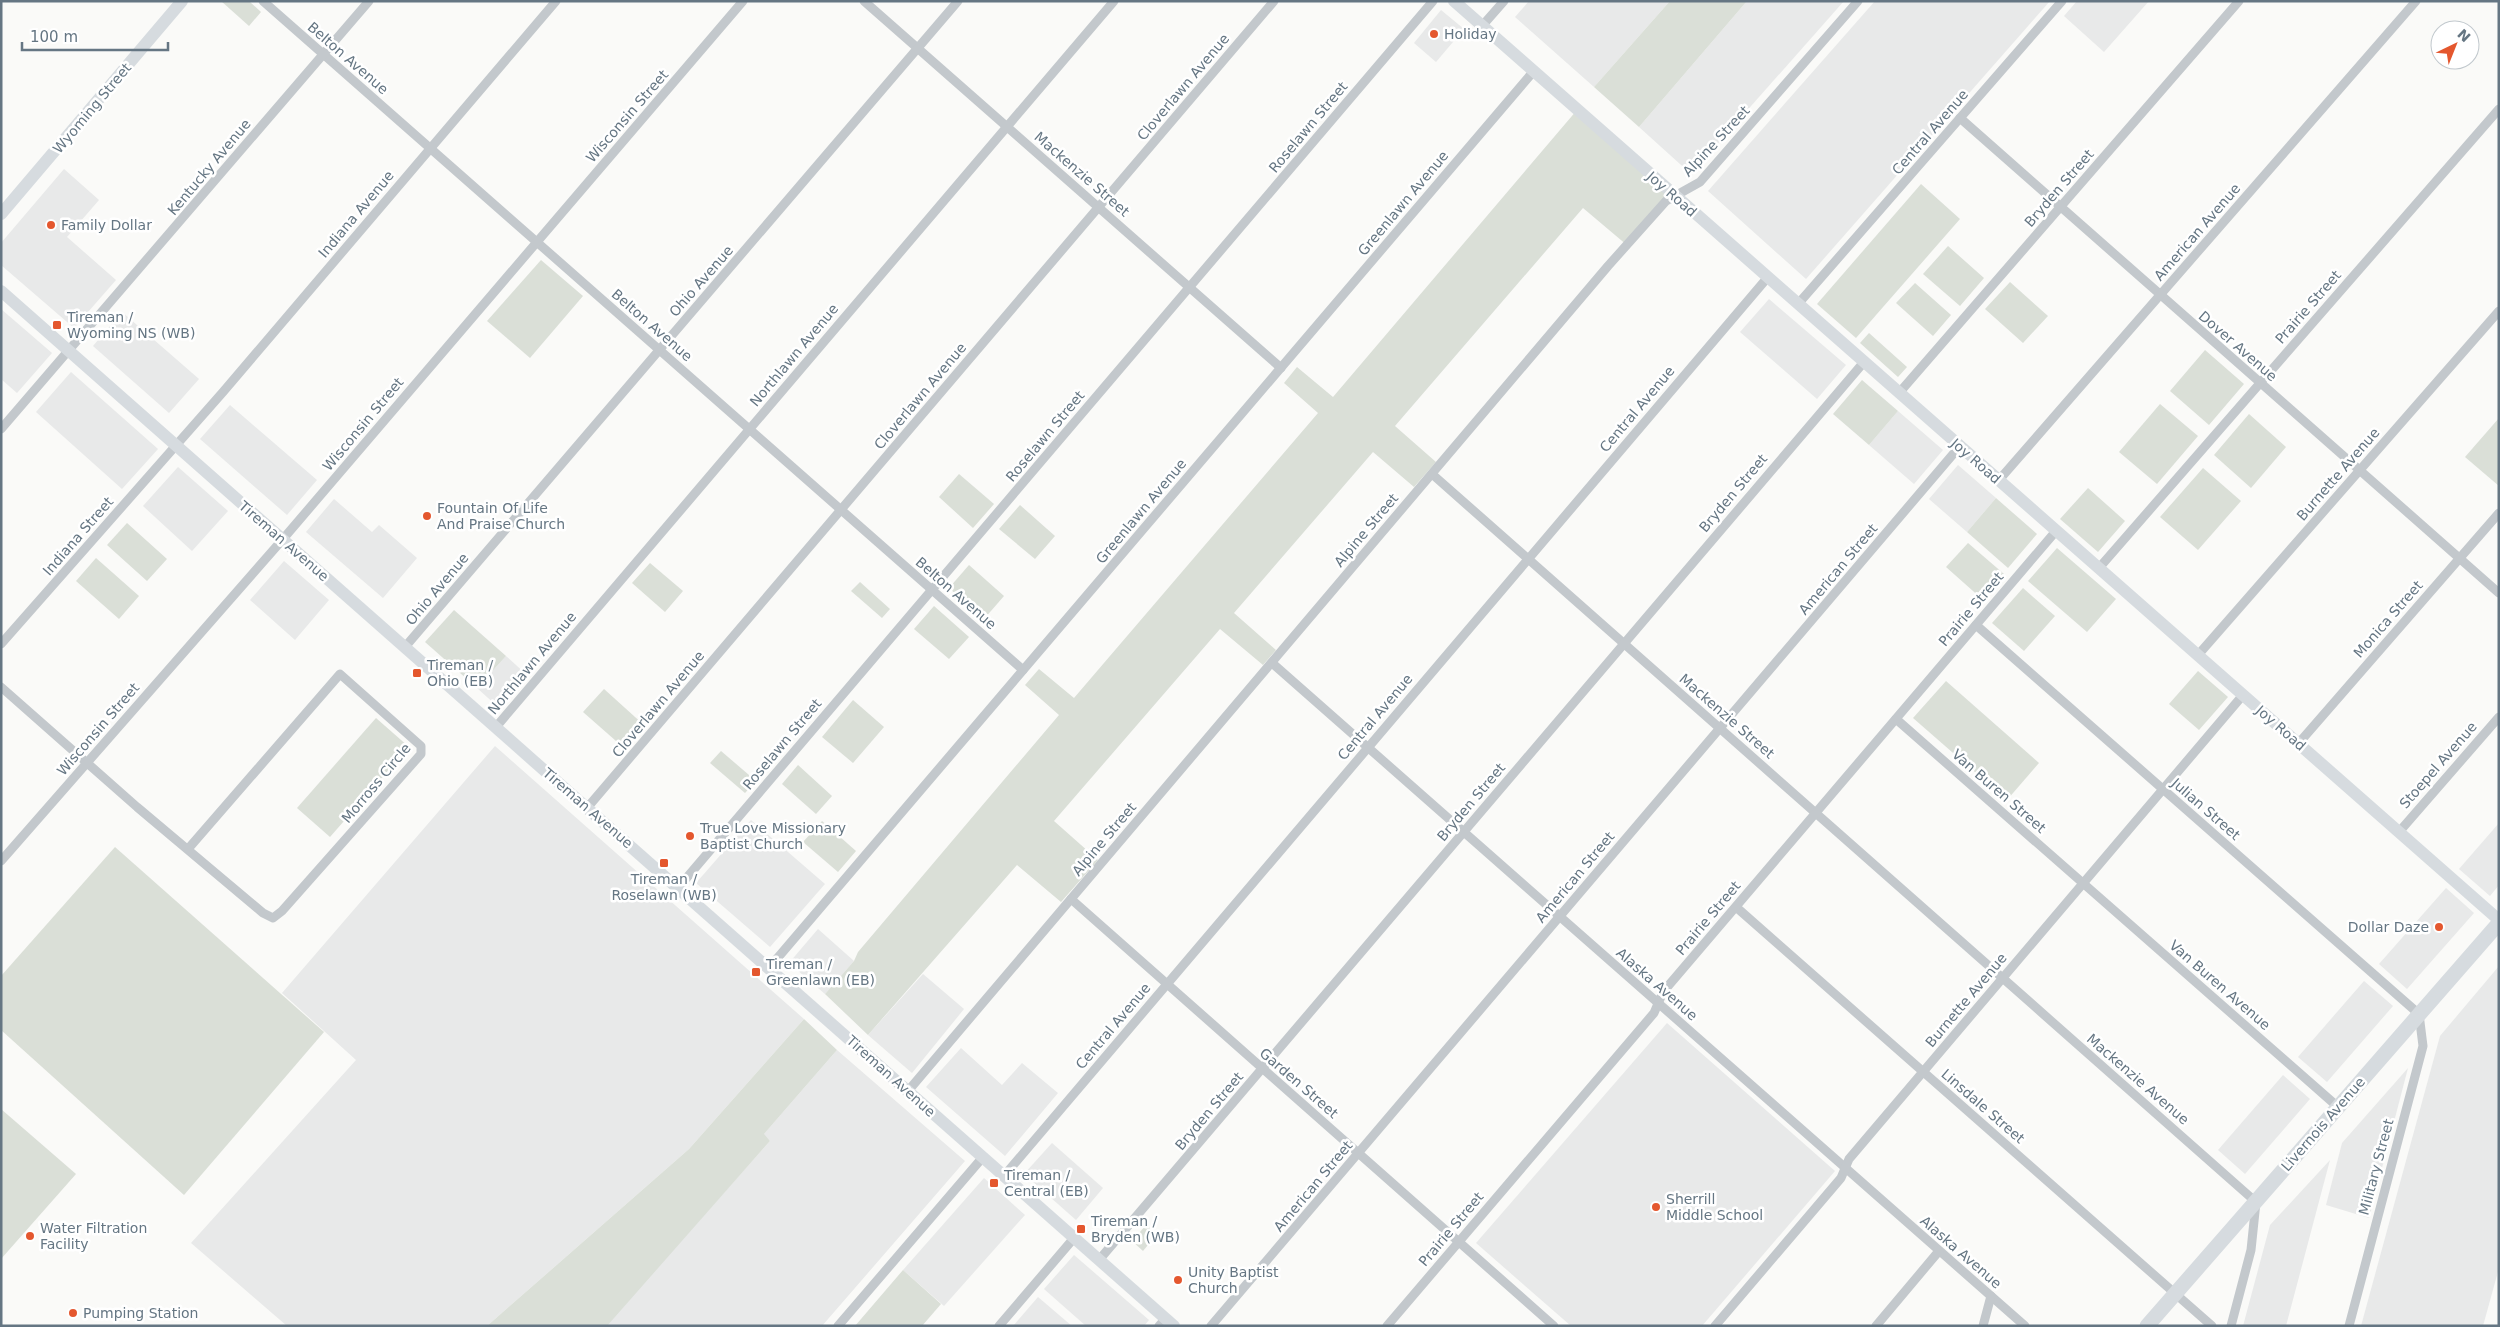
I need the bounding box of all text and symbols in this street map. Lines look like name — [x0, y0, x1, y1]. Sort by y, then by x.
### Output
street label: Belton Avenue — [304, 19, 392, 97]
scale bar — [22, 20, 169, 52]
north arrow — [2430, 20, 2480, 70]
place label: Holiday — [1444, 26, 1497, 42]
text: N — [2454, 26, 2474, 45]
text: 100 m — [30, 28, 78, 46]
marker: Holiday — [1428, 28, 1440, 40]
street label: Cloverlawn Avenue — [1134, 30, 1232, 144]
street label: Wyoming Street — [50, 59, 135, 156]
street label: Wisconsin Street — [583, 66, 672, 165]
street label: Roselawn Street — [1265, 78, 1351, 176]
street label: Central Avenue — [1889, 86, 1971, 178]
street label: Alpine Street — [1679, 102, 1753, 180]
street label: Kentucky Avenue — [164, 116, 254, 218]
street label: Mackenzie Street — [1031, 129, 1133, 220]
street label: Bryden Street — [2021, 146, 2097, 230]
street label: Greenlawn Avenue — [1355, 147, 1451, 259]
street label: Indiana Avenue — [315, 167, 397, 261]
street label: Joy Road — [1643, 167, 1700, 220]
street label: American Avenue — [2151, 180, 2243, 284]
place label: Family Dollar — [61, 217, 152, 233]
marker: Family Dollar — [45, 219, 57, 231]
street label: Ohio Avenue — [666, 242, 736, 320]
street label: Prairie Street — [2272, 267, 2344, 347]
street label: Belton Avenue — [608, 286, 696, 364]
street label: Northlawn Avenue — [747, 301, 841, 409]
street label: Dover Avenue — [2196, 308, 2280, 384]
place label: Tireman / Wyoming NS (WB) — [66, 309, 195, 341]
marker: Tireman / Wyoming NS (WB) — [51, 319, 63, 331]
street label: Cloverlawn Avenue — [871, 339, 969, 453]
street label: Central Avenue — [1596, 363, 1678, 455]
street label: Wisconsin Street — [319, 374, 407, 474]
street label: Roselawn Street — [1002, 387, 1088, 485]
street label: Burnette Avenue — [2293, 424, 2383, 524]
street label: Joy Road — [1947, 434, 2004, 487]
street label: Bryden Street — [1696, 450, 1771, 535]
street label: Greenlawn Avenue — [1093, 455, 1189, 567]
street label: Alpine Street — [1331, 490, 1402, 570]
street label: Indiana Street — [40, 493, 117, 579]
street label: Tireman Avenue — [235, 497, 332, 584]
place label: Fountain Of Life And Praise Church — [437, 500, 565, 532]
marker: Fountain Of Life And Praise Church — [421, 510, 433, 522]
street label: American Street — [1795, 520, 1881, 618]
street label: Ohio Avenue — [402, 550, 472, 628]
street label: Belton Avenue — [912, 554, 1000, 632]
street label: Prairie Street — [1935, 568, 2007, 649]
street label: Monica Street — [2350, 577, 2426, 661]
street label: Northlawn Avenue — [485, 609, 579, 717]
street label: Cloverlawn Avenue — [609, 647, 707, 761]
place label: Tireman / Ohio (EB) — [426, 657, 494, 689]
marker: Tireman / Ohio (EB) — [411, 667, 423, 679]
street label: Central Avenue — [1334, 671, 1416, 763]
street label: Mackenzie Street — [1676, 671, 1778, 762]
street label: Wisconsin Street — [54, 679, 143, 778]
street label: Roselawn Street — [739, 695, 825, 793]
street label: Joy Road — [2252, 701, 2309, 754]
street label: Stoepel Avenue — [2396, 718, 2480, 812]
street label: Morross Circle — [338, 740, 414, 826]
street label: Van Buren Street — [1949, 746, 2049, 836]
street label: Bryden Street — [1434, 759, 1509, 844]
street label: Tireman Avenue — [539, 764, 636, 851]
street label: Julian Street — [2168, 774, 2244, 843]
street label: Alpine Street — [1069, 799, 1140, 879]
place label: True Love Missionary Baptist Church — [699, 820, 846, 852]
street label: American Street — [1532, 828, 1618, 926]
marker: True Love Missionary Baptist Church — [684, 830, 696, 842]
marker: Tireman / Roselawn (WB) — [658, 857, 670, 869]
place label: Tireman / Roselawn (WB) — [611, 871, 717, 903]
street label: Prairie Street — [1672, 877, 1744, 958]
place label: Dollar Daze — [2348, 919, 2429, 935]
marker: Dollar Daze — [2433, 921, 2445, 933]
street label: Van Buren Avenue — [2166, 937, 2274, 1033]
street label: Alaska Avenue — [1613, 944, 1701, 1024]
street label: Burnette Avenue — [1922, 950, 2010, 1050]
place label: Tireman / Greenlawn (EB) — [765, 956, 875, 988]
marker: Tireman / Greenlawn (EB) — [750, 966, 762, 978]
street label: Central Avenue — [1072, 980, 1154, 1072]
street label: Mackenzie Avenue — [2084, 1030, 2192, 1128]
street label: Tireman Avenue — [843, 1031, 939, 1120]
street label: Garden Street — [1257, 1045, 1342, 1122]
street label: Linsdale Street — [1938, 1066, 2028, 1147]
street label: Bryden Street — [1172, 1068, 1247, 1153]
street label: Livernois Avenue — [2278, 1074, 2368, 1174]
street label: Military Street — [2355, 1117, 2397, 1217]
street label: American Street — [1270, 1137, 1356, 1235]
place label: Tireman / Central (EB) — [1003, 1167, 1089, 1199]
marker: Tireman / Central (EB) — [988, 1177, 1000, 1189]
street label: Prairie Street — [1415, 1188, 1487, 1269]
place label: Sherrill Middle School — [1666, 1191, 1763, 1223]
marker: Sherrill Middle School — [1650, 1201, 1662, 1213]
street label: Alaska Avenue — [1917, 1212, 2005, 1292]
place label: Tireman / Bryden (WB) — [1090, 1213, 1180, 1245]
place label: Water Filtration Facility — [40, 1220, 147, 1252]
marker: Tireman / Bryden (WB) — [1075, 1223, 1087, 1235]
marker: Water Filtration Facility — [24, 1230, 36, 1242]
place label: Unity Baptist Church — [1188, 1264, 1279, 1296]
marker: Unity Baptist Church — [1172, 1274, 1184, 1286]
place label: Pumping Station — [83, 1305, 198, 1321]
marker: Pumping Station — [67, 1307, 79, 1319]

